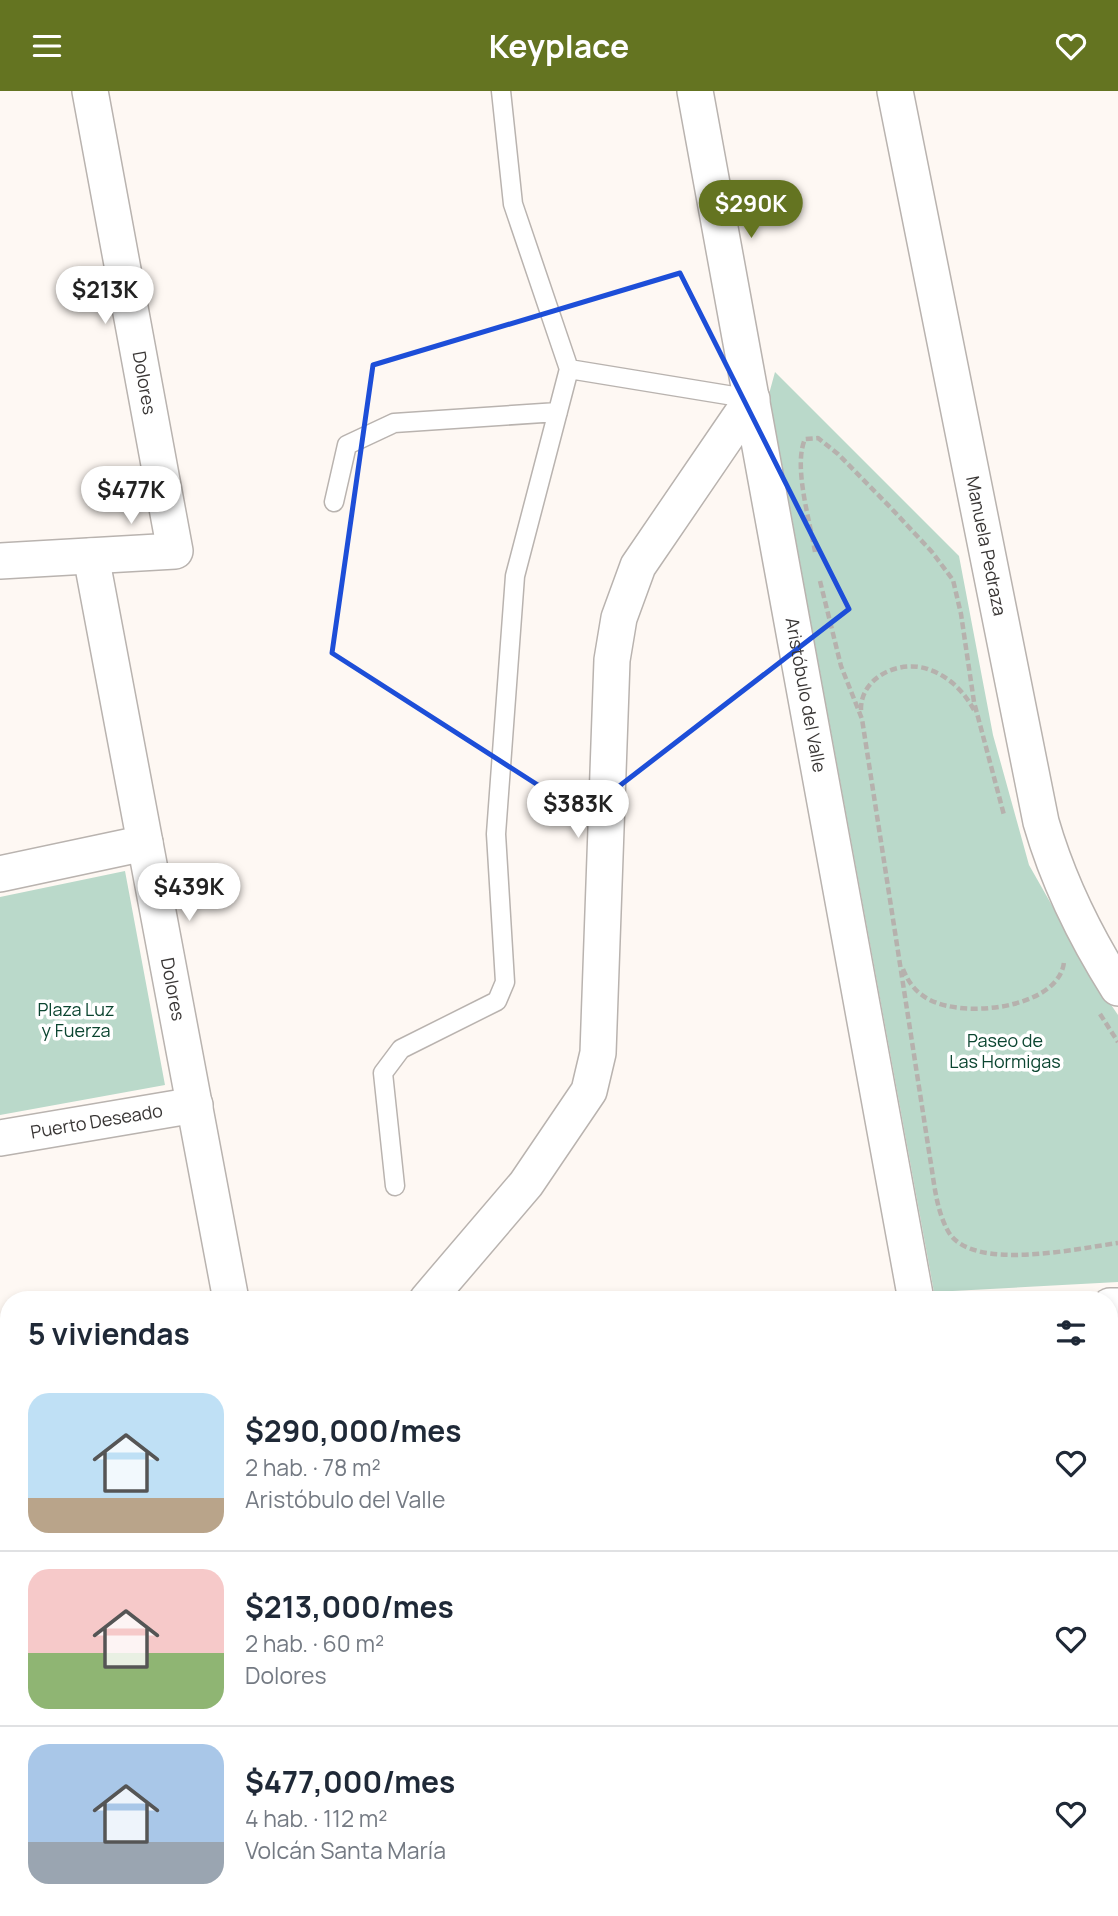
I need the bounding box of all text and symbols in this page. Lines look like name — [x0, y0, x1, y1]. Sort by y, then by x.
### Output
text: Keyplace — [489, 24, 629, 68]
icon: menu — [28, 27, 66, 65]
icon: heart — [1052, 27, 1090, 65]
pin: $290K — [702, 181, 800, 240]
text: $290K — [715, 187, 787, 219]
pin: $213K — [56, 267, 154, 326]
text: $213K — [72, 273, 138, 305]
street label: Dolores — [128, 349, 162, 416]
pin: $477K — [82, 467, 180, 526]
text: $477K — [97, 473, 165, 505]
street label: Manuela Pedraza — [961, 474, 1013, 618]
street label: Aristóbulo del Valle — [780, 615, 832, 774]
pin: $383K — [529, 781, 627, 840]
text: $383K — [543, 787, 613, 819]
pin: $439K — [140, 863, 238, 923]
text: $439K — [154, 870, 225, 902]
street label: Dolores — [156, 956, 191, 1023]
park label: Plaza Luz y Fuerza — [37, 997, 115, 1042]
park label: Paseo de Las Hormigas — [949, 1028, 1061, 1073]
street label: Puerto Deseado — [29, 1098, 164, 1144]
text: 5 viviendas — [28, 1313, 190, 1354]
icon: filters — [1052, 1314, 1090, 1352]
text: $290,000/mes — [245, 1410, 462, 1451]
icon: home — [84, 1421, 168, 1505]
icon: heart — [1052, 1444, 1090, 1482]
text: 2 hab. · 78 m² — [245, 1451, 381, 1483]
text: Aristóbulo del Valle — [245, 1483, 445, 1515]
text: $213,000/mes — [245, 1586, 454, 1627]
icon: home — [84, 1597, 168, 1681]
icon: heart — [1052, 1620, 1090, 1658]
text: 2 hab. · 60 m² — [245, 1627, 384, 1659]
text: Dolores — [245, 1659, 327, 1691]
text: $477,000/mes — [245, 1761, 455, 1802]
icon: home — [84, 1772, 168, 1856]
icon: heart — [1052, 1795, 1090, 1833]
text: 4 hab. · 112 m² — [245, 1802, 387, 1834]
text: Volcán Santa María — [245, 1834, 446, 1866]

